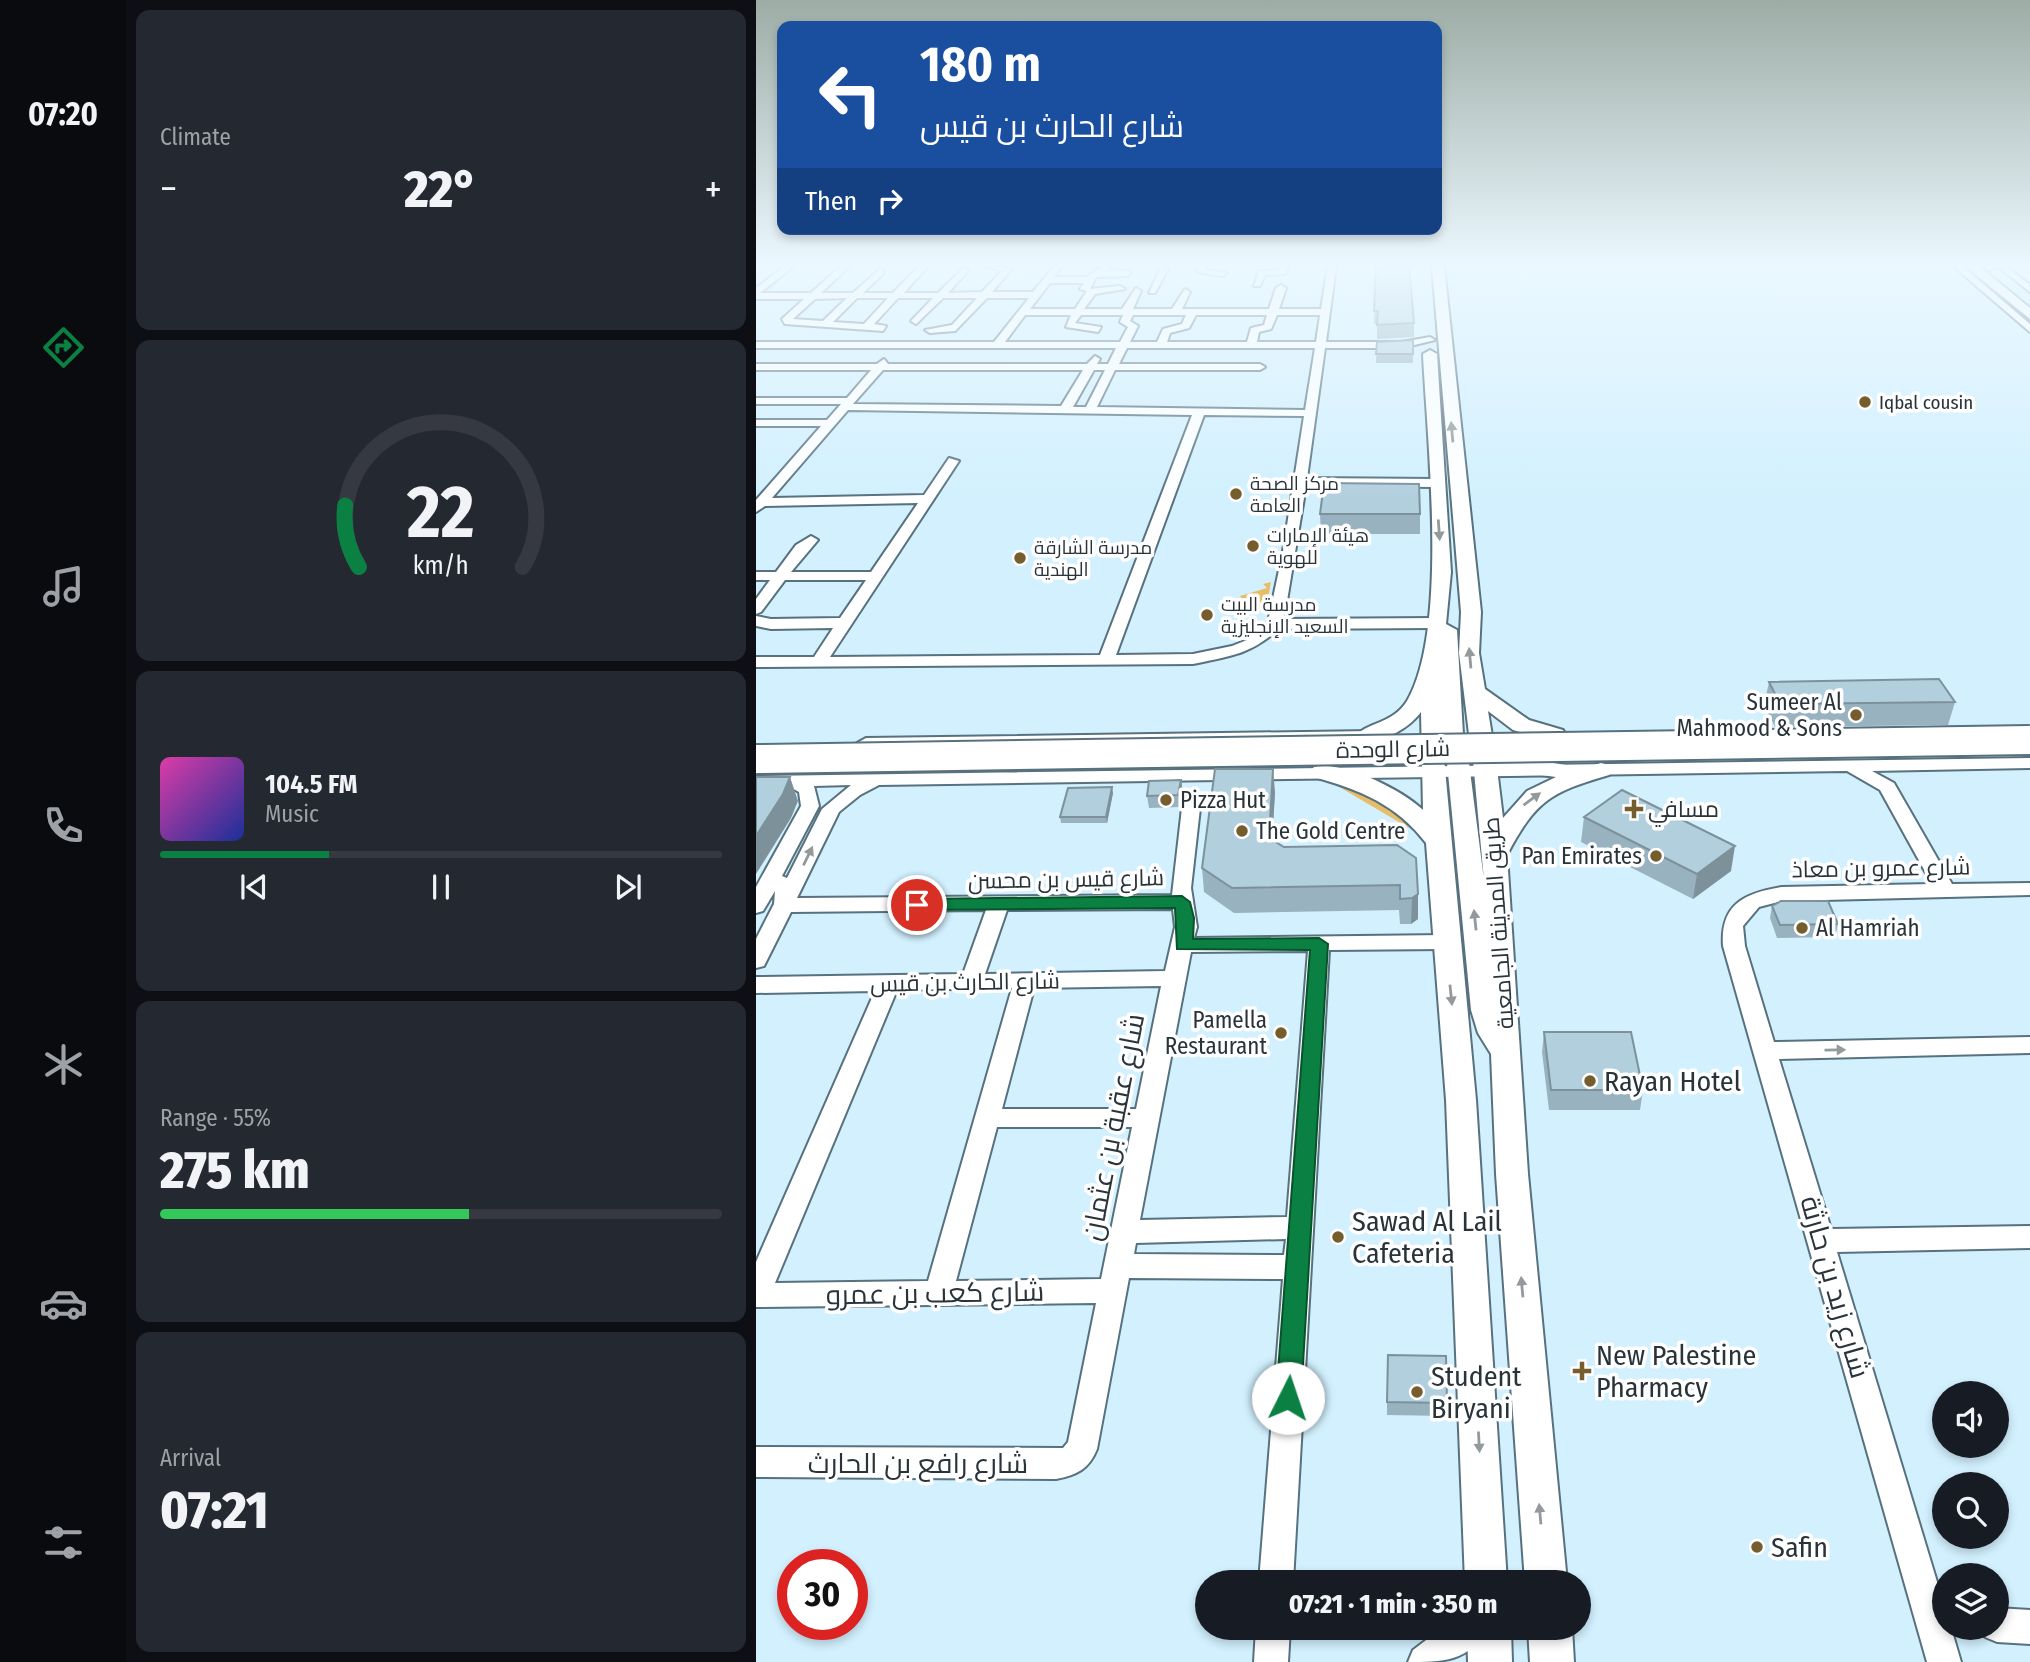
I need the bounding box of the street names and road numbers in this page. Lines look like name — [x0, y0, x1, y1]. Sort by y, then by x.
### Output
street label: شارع الوحدة — [1336, 734, 1450, 766]
street label: طريق المدينة الجامعية — [1477, 816, 1519, 1030]
street label: شارع عمرو بن معاذ — [1791, 852, 1971, 886]
street label: شارع قيس بن محسن — [968, 863, 1164, 897]
street label: شارع الحارث بن قيس — [870, 966, 1060, 1000]
street label: شارع عقبة بن عثمان — [1075, 1011, 1153, 1244]
street label: شارع زيد بن حارثة — [1791, 1192, 1877, 1382]
street label: شارع كعب بن عمرو — [826, 1275, 1044, 1313]
street label: شارع رافع بن الحارث — [808, 1447, 1028, 1482]

